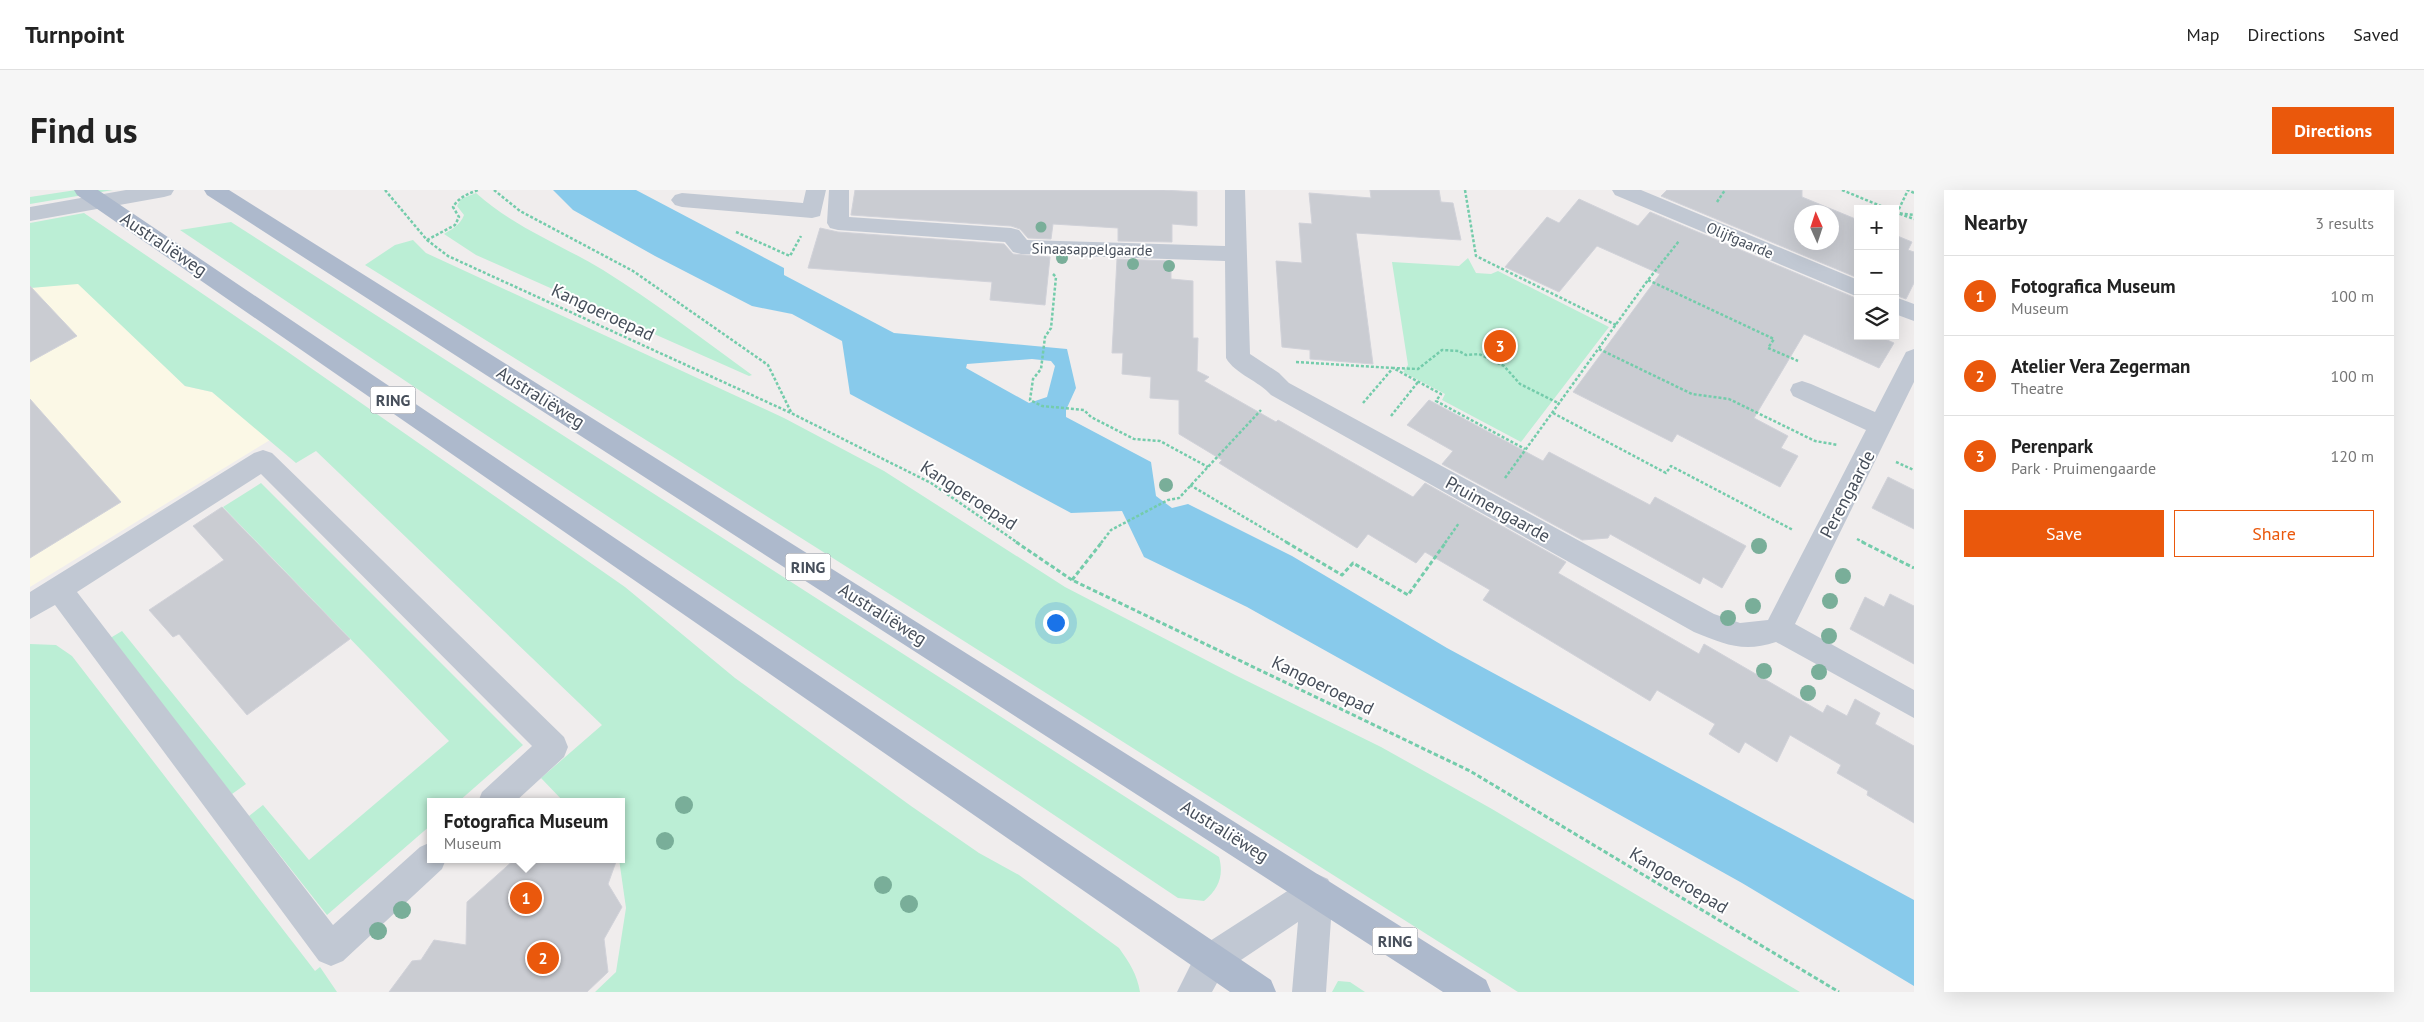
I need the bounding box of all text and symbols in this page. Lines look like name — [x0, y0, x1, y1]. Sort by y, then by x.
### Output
text: Turnpoint — [25, 19, 124, 50]
text: Map — [2187, 23, 2219, 46]
text: Directions — [2247, 23, 2325, 46]
text: Saved — [2353, 23, 2399, 46]
text: Find us — [30, 107, 138, 153]
button: Directions — [2272, 107, 2394, 154]
north arrow — [1794, 205, 1839, 250]
map controls — [1854, 205, 1899, 340]
button: + — [1854, 205, 1899, 250]
street label: Australiëweg — [116, 207, 212, 281]
text: Nearby — [1964, 209, 2027, 236]
text: 3 results — [2315, 213, 2374, 233]
street label: Olijfgaarde — [1704, 217, 1776, 263]
street label: Sinaasappelgaarde — [1031, 238, 1153, 260]
button: − — [1854, 250, 1899, 295]
text: Fotografica Museum — [2011, 274, 2175, 298]
street label: Kangoeroepad — [548, 278, 658, 346]
text: 1 — [1975, 286, 1985, 306]
text: 100 m — [2331, 286, 2374, 306]
button: layers — [1854, 295, 1899, 340]
text: Museum — [2011, 298, 2069, 318]
pin: 3 — [1484, 327, 1516, 365]
text: Atelier Vera Zegerman — [2011, 354, 2190, 378]
street label: Australiëweg — [493, 361, 589, 433]
text: 2 — [1975, 366, 1985, 386]
text: 100 m — [2331, 366, 2374, 386]
text: Theatre — [2011, 378, 2064, 398]
road number: RING — [370, 386, 416, 414]
text: Perenpark — [2011, 434, 2093, 458]
street label: Perengaarde — [1814, 446, 1880, 542]
text: 3 — [1975, 446, 1985, 466]
text: 120 m — [2331, 446, 2374, 466]
street label: Kangoeroepad — [916, 455, 1022, 535]
text: Park · Pruimengaarde — [2011, 458, 2156, 478]
street label: Pruimengaarde — [1442, 471, 1554, 547]
button: Save — [1964, 510, 2164, 557]
button: Share — [2174, 510, 2374, 557]
road number: RING — [786, 554, 830, 581]
street label: Australiëweg — [835, 578, 931, 650]
your location — [1043, 610, 1069, 636]
street label: Kangoeroepad — [1268, 650, 1378, 720]
street label: Australiëweg — [1177, 795, 1273, 867]
popup — [427, 798, 625, 863]
text: Fotografica Museum — [444, 809, 608, 833]
text: Museum — [444, 833, 502, 853]
street label: Kangoeroepad — [1626, 842, 1732, 918]
pin: 1 — [510, 879, 542, 917]
road number: RING — [1372, 928, 1418, 954]
pin: 2 — [527, 939, 559, 977]

